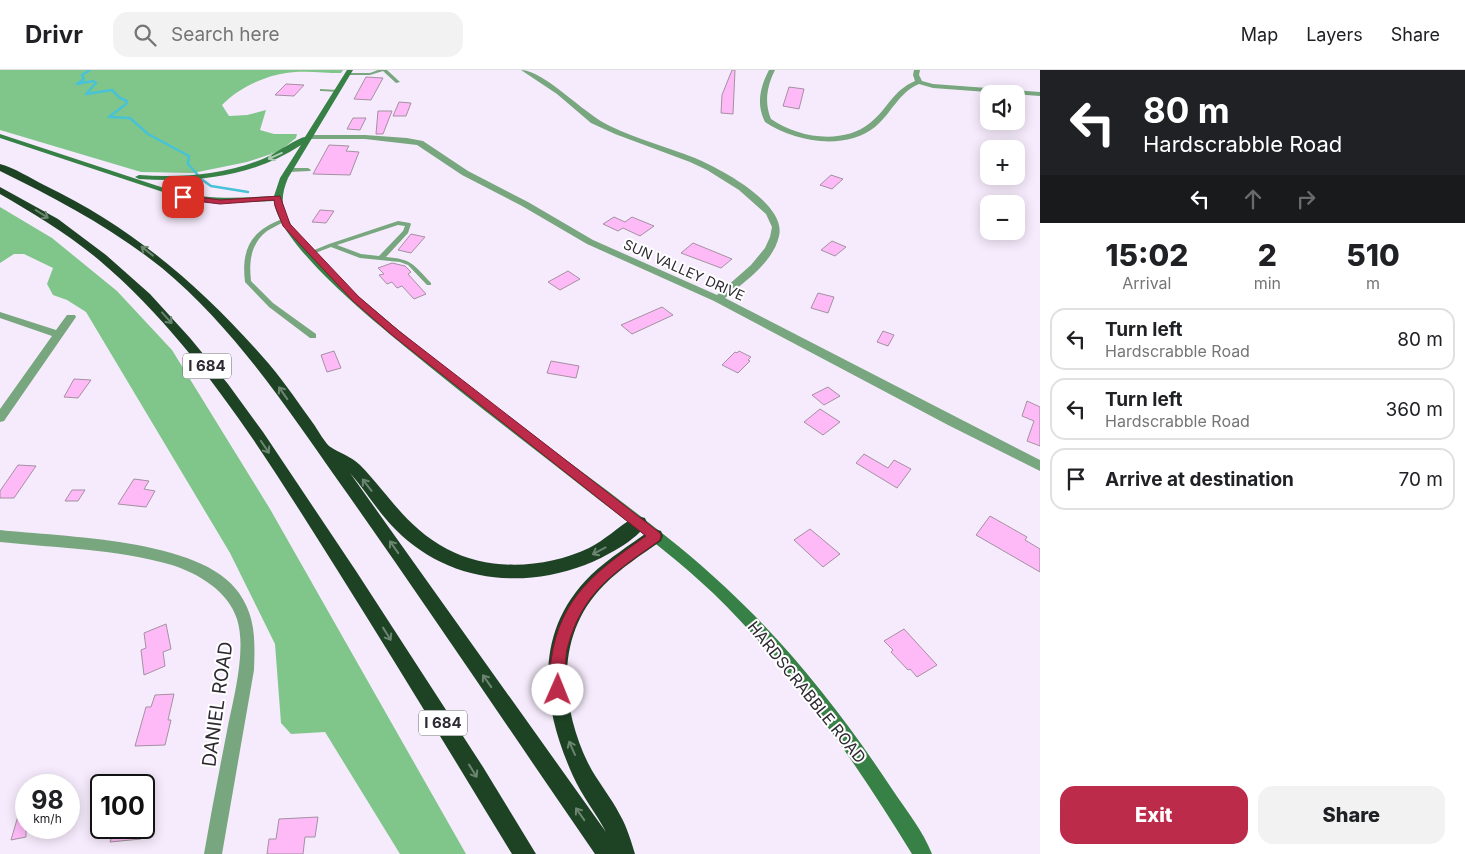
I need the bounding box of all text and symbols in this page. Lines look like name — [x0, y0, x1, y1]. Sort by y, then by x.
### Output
search box — [113, 12, 463, 57]
text: Drivr — [25, 20, 83, 49]
icon: search — [131, 21, 159, 49]
text: Search here — [171, 23, 280, 46]
text: Map — [1241, 24, 1278, 45]
text: Layers — [1306, 24, 1363, 45]
text: Share — [1391, 24, 1440, 45]
map controls — [980, 85, 1025, 240]
button: sound — [980, 85, 1025, 130]
text: 80 m — [1143, 89, 1230, 131]
icon: left — [1060, 90, 1125, 155]
text: Hardscrabble Road — [1143, 131, 1342, 157]
button: + — [980, 140, 1025, 185]
one-way arrow — [268, 152, 283, 161]
pin — [162, 176, 204, 218]
icon: arrive — [169, 183, 197, 211]
icon: left — [1186, 185, 1214, 213]
icon: ahead — [1239, 185, 1267, 213]
icon: right — [1292, 185, 1320, 213]
button: − — [980, 195, 1025, 240]
one-way arrow — [35, 209, 49, 219]
street label: SUN VALLEY DRIVE — [621, 235, 747, 304]
text: 15:02 — [1105, 237, 1188, 273]
text: 2 — [1258, 237, 1277, 273]
text: 510 — [1346, 237, 1400, 273]
one-way arrow — [141, 246, 154, 257]
text: Arrival — [1122, 273, 1171, 293]
text: min — [1254, 273, 1281, 293]
text: m — [1366, 273, 1380, 293]
one-way arrow — [161, 311, 172, 324]
text: Turn left — [1105, 318, 1183, 341]
icon: left — [1062, 325, 1090, 353]
text: 80 m — [1397, 328, 1443, 351]
text: Hardscrabble Road — [1105, 341, 1250, 361]
road number: I 684 — [183, 354, 231, 378]
one-way arrow — [278, 387, 288, 401]
text: Turn left — [1105, 388, 1183, 411]
icon: left — [1062, 395, 1090, 423]
text: 360 m — [1386, 398, 1443, 421]
text: Hardscrabble Road — [1105, 411, 1250, 431]
one-way arrow — [260, 439, 270, 453]
icon: arrive — [1062, 465, 1090, 493]
text: Arrive at destination — [1105, 468, 1294, 491]
text: 70 m — [1399, 468, 1443, 491]
one-way arrow — [362, 478, 373, 491]
one-way arrow — [389, 541, 399, 555]
one-way arrow — [592, 547, 607, 556]
street label: HARDSCRABBLE ROAD — [744, 617, 870, 767]
one-way arrow — [382, 626, 392, 640]
street label: DANIEL ROAD — [197, 640, 238, 768]
position arrow — [531, 663, 583, 715]
one-way arrow — [482, 674, 492, 688]
road number: I 684 — [419, 710, 467, 736]
one-way arrow — [566, 741, 576, 756]
one-way arrow — [469, 764, 479, 778]
speed limit sign: 100 — [90, 774, 155, 839]
text: 98 — [31, 785, 64, 815]
button: Exit — [1060, 786, 1248, 844]
button: Share — [1258, 786, 1445, 844]
one-way arrow — [575, 807, 585, 821]
text: km/h — [33, 811, 62, 826]

